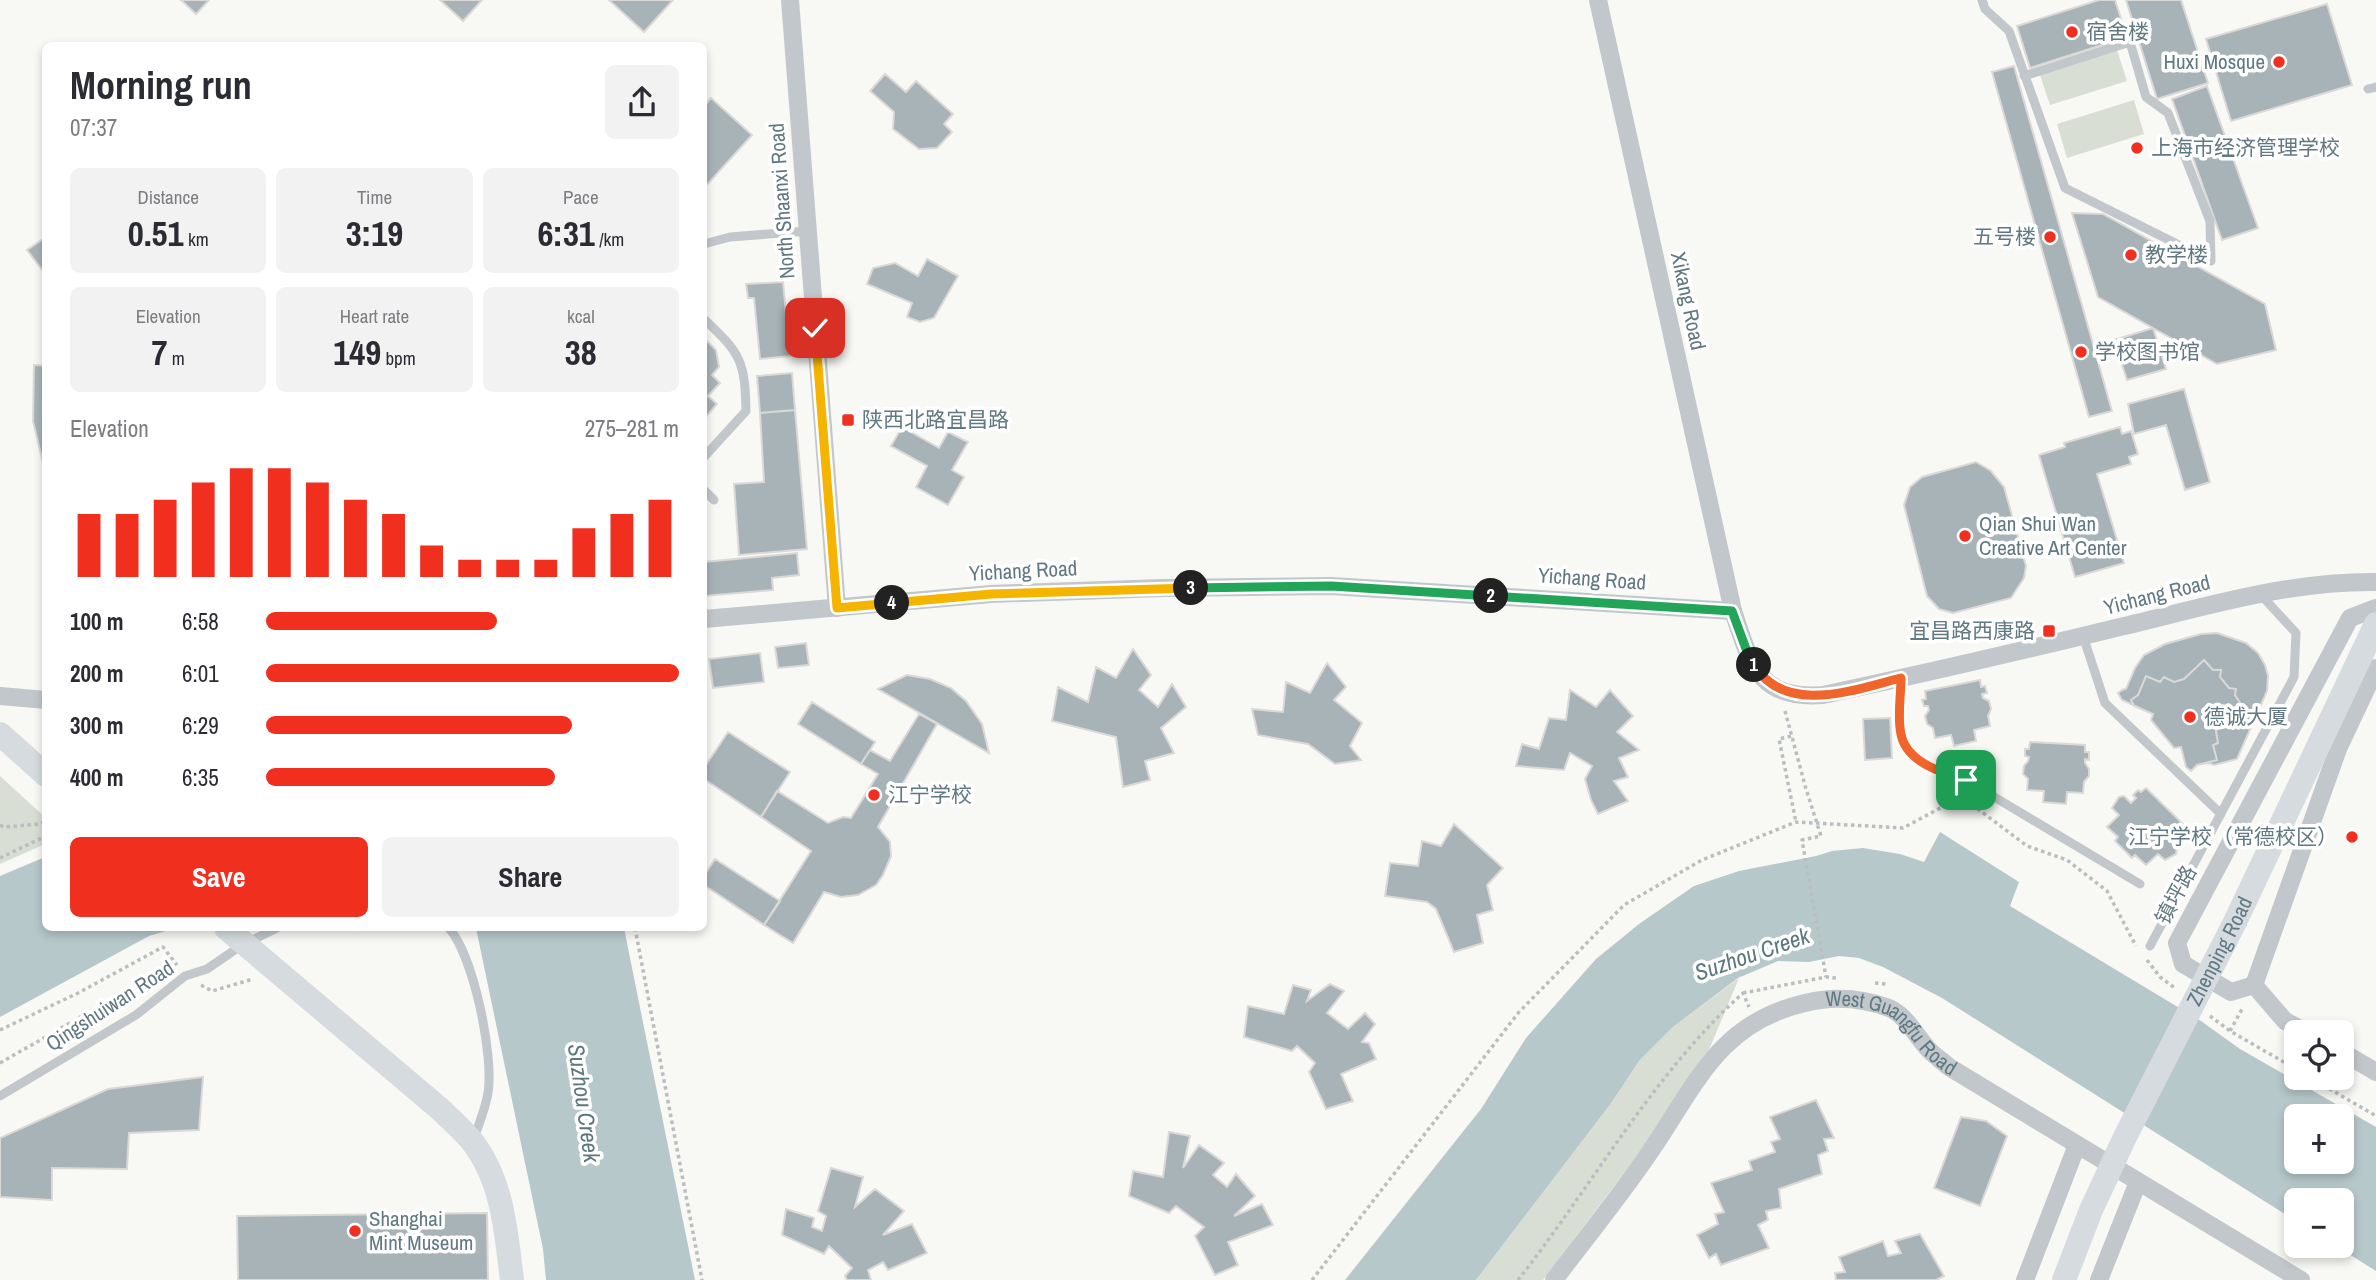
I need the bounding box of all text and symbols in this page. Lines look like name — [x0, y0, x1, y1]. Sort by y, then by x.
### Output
place label: 宿舍楼 — [2086, 17, 2149, 46]
marker: 宿舍楼 — [2064, 24, 2080, 40]
place label: Huxi Mosque — [2164, 47, 2265, 76]
marker: Huxi Mosque — [2271, 54, 2287, 70]
text: Morning run — [70, 60, 252, 111]
button: share — [605, 65, 679, 139]
text: 07:37 — [70, 112, 117, 143]
street label: North Shaanxi Road — [762, 122, 801, 280]
place label: 上海市经济管理学校 — [2151, 133, 2340, 162]
marker: 上海市经济管理学校 — [2129, 140, 2145, 156]
text: Distance — [137, 184, 199, 210]
text: Time — [357, 184, 392, 210]
text: Pace — [563, 184, 599, 210]
text: 0.51 — [128, 210, 184, 257]
text: 3:19 — [346, 210, 403, 257]
text: 6:31 — [537, 210, 595, 257]
place label: 五号楼 — [1973, 222, 2036, 251]
text: km — [184, 226, 209, 252]
text: /km — [595, 226, 624, 252]
marker: 五号楼 — [2042, 229, 2058, 245]
place label: 教学楼 — [2145, 240, 2208, 269]
marker: 教学楼 — [2123, 247, 2139, 263]
street label: Xikang Road — [1664, 249, 1713, 353]
pin — [785, 298, 845, 358]
text: Elevation — [136, 303, 201, 329]
text: Heart rate — [340, 303, 409, 329]
text: kcal — [567, 303, 595, 329]
icon: check — [796, 309, 834, 347]
text: 7 — [152, 329, 167, 376]
text: 149 — [333, 329, 381, 376]
text: 38 — [565, 329, 597, 376]
place label: 学校图书馆 — [2095, 337, 2200, 366]
marker: 学校图书馆 — [2073, 344, 2089, 360]
text: m — [167, 345, 185, 371]
text: bpm — [381, 345, 416, 371]
place label: 陕西北路宜昌路 — [862, 405, 1009, 434]
marker: 陕西北路宜昌路 — [840, 412, 856, 428]
text: Elevation — [70, 413, 149, 444]
text: 275–281 m — [585, 413, 679, 444]
place label: Qian Shui Wan Creative Art Center — [1979, 509, 2127, 562]
marker: Qian Shui Wan Creative Art Center — [1957, 528, 1973, 544]
street label: Yichang Road — [968, 553, 1078, 588]
street label: Yichang Road — [1537, 560, 1647, 597]
street label: Yichang Road — [2101, 567, 2213, 622]
pin: 3 — [1174, 570, 1208, 606]
text: 3 — [1186, 574, 1195, 600]
pin: 2 — [1474, 578, 1508, 614]
text: 2 — [1486, 582, 1495, 608]
pin: 4 — [874, 586, 910, 620]
text: 4 — [887, 589, 896, 615]
text: 100 m — [70, 606, 123, 637]
text: 6:58 — [182, 606, 219, 637]
place label: 宜昌路西康路 — [1909, 616, 2035, 645]
marker: 宜昌路西康路 — [2041, 623, 2057, 639]
pin: 1 — [1736, 648, 1772, 682]
text: 1 — [1749, 651, 1758, 677]
text: 200 m — [70, 658, 123, 689]
text: 6:01 — [182, 658, 219, 689]
place label: 德诚大厦 — [2204, 702, 2288, 731]
marker: 德诚大厦 — [2182, 709, 2198, 725]
text: 300 m — [70, 710, 123, 741]
text: 6:29 — [182, 710, 219, 741]
pin — [1936, 750, 1996, 810]
icon: arrive — [1947, 761, 1985, 799]
text: 400 m — [70, 762, 123, 793]
text: 6:35 — [182, 762, 219, 793]
place label: 江宁学校 — [888, 780, 972, 809]
marker: 江宁学校 — [866, 787, 882, 803]
place label: 江宁学校（常德校区） — [2128, 822, 2338, 851]
marker: 江宁学校（常德校区） — [2344, 829, 2360, 845]
button: Save — [70, 837, 368, 917]
button: Share — [382, 837, 679, 917]
street label: 镇坪路 — [2148, 860, 2203, 929]
street label: Zhenping Road — [2180, 892, 2259, 1011]
water label: Suzhou Creek — [1690, 919, 1815, 988]
street label: Qingshuiwan Road — [40, 953, 179, 1058]
street label: West Guangfu Road — [1825, 984, 1962, 1082]
map controls — [2284, 1020, 2354, 1258]
button: locate — [2284, 1020, 2354, 1090]
water label: Suzhou Creek — [561, 1042, 608, 1166]
button: + — [2284, 1104, 2354, 1174]
button: − — [2284, 1188, 2354, 1258]
place label: Shanghai Mint Museum — [369, 1204, 473, 1257]
marker: Shanghai Mint Museum — [347, 1223, 363, 1239]

